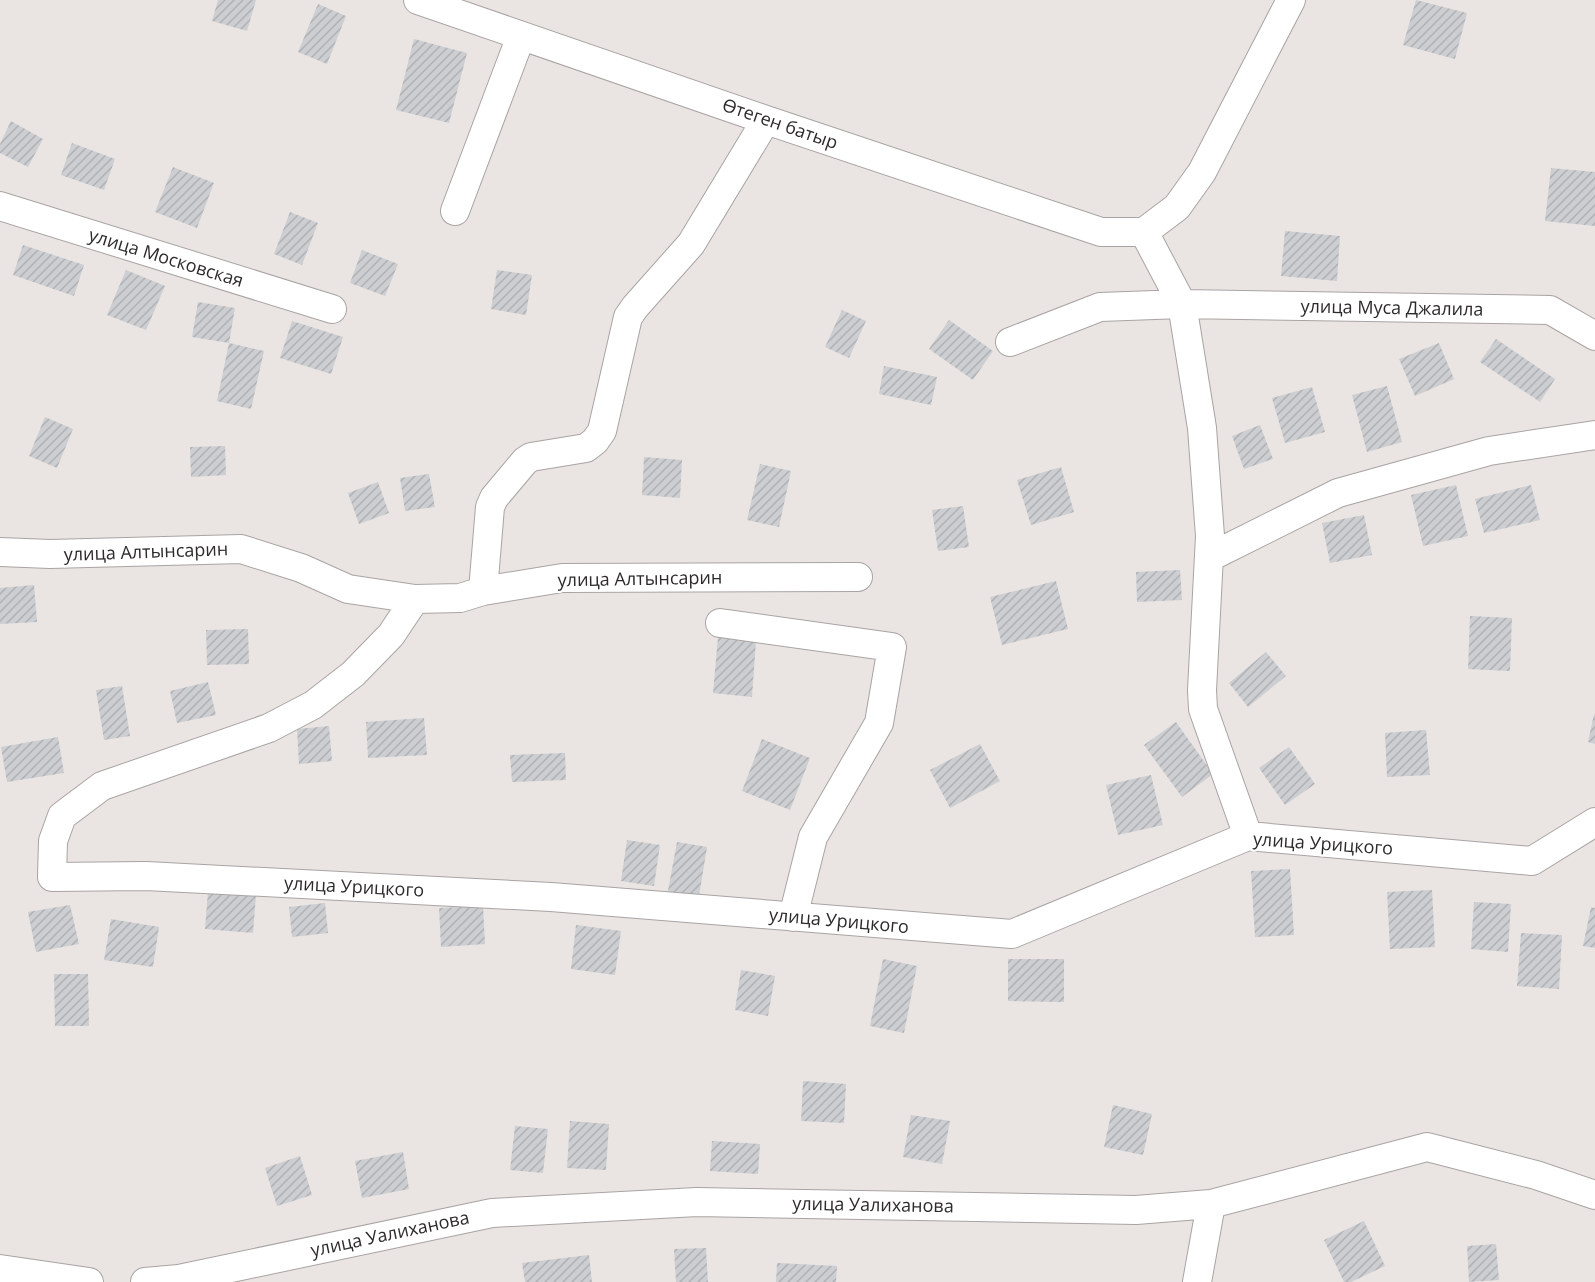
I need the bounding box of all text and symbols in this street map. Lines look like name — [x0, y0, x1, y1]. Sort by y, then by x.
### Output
street label: Өтеген батыр — [719, 92, 841, 154]
street label: улица Московская — [86, 222, 247, 292]
street label: улица Муса Джалила — [1300, 293, 1484, 321]
street label: улица Алтынсарин — [63, 536, 229, 566]
street label: улица Алтынсарин — [558, 565, 722, 591]
street label: улица Урицкого — [1252, 826, 1394, 860]
street label: улица Урицкого — [283, 870, 425, 902]
street label: улица Урицкого — [768, 902, 910, 938]
street label: улица Уалиханова — [792, 1191, 954, 1217]
street label: улица Уалиханова — [308, 1204, 471, 1262]

